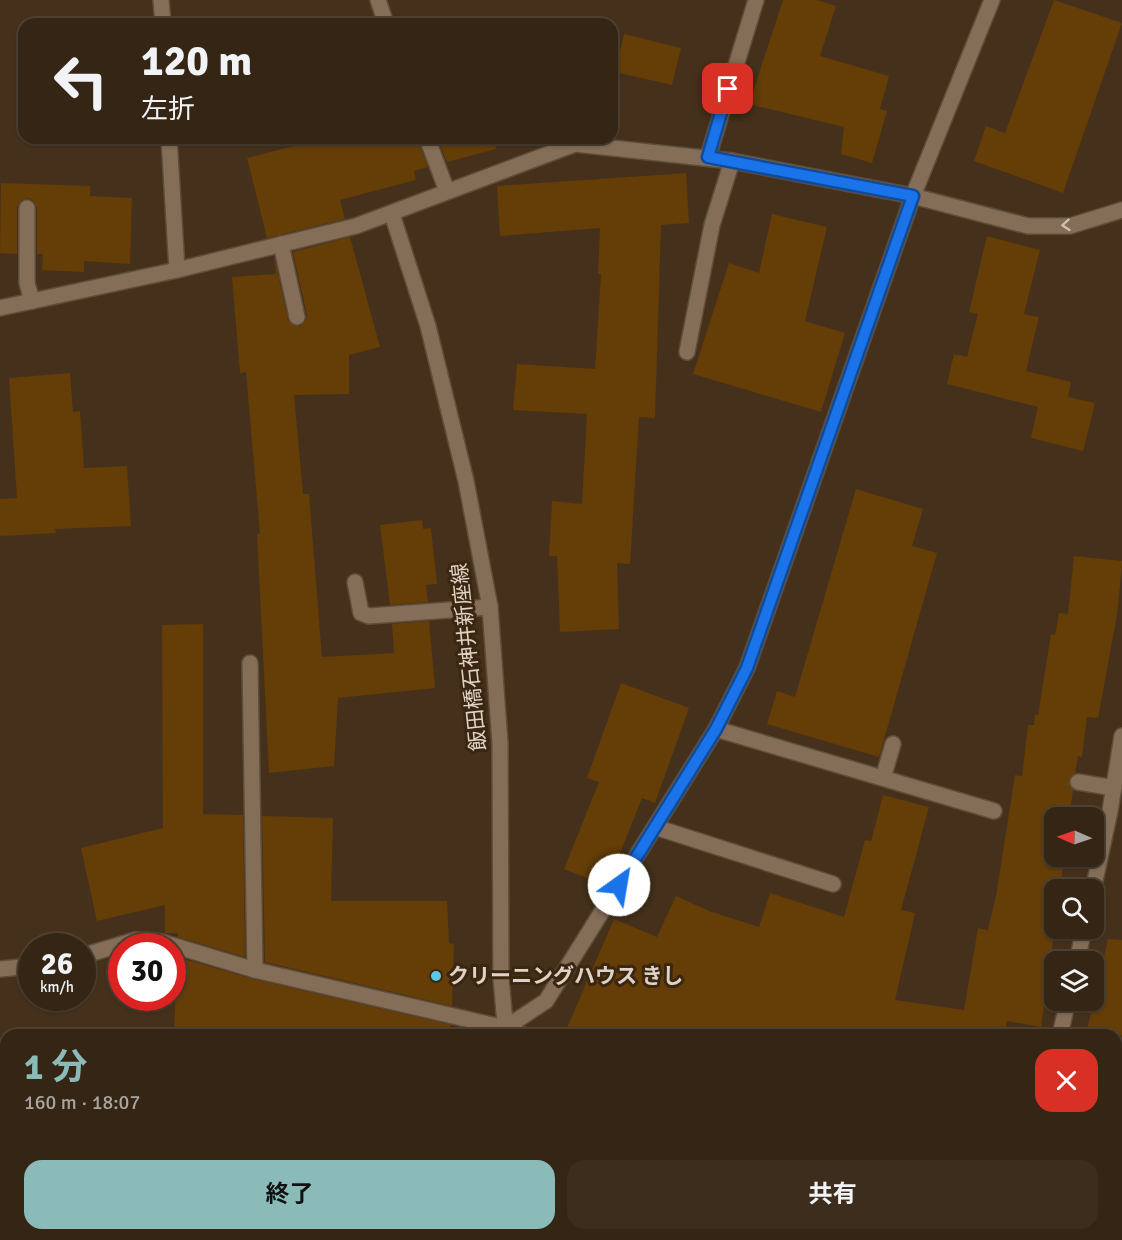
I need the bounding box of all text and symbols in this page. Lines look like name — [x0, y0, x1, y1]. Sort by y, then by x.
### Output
text: 120 m — [141, 36, 252, 87]
icon: left — [42, 42, 120, 120]
pin — [702, 63, 753, 114]
icon: arrive — [711, 72, 744, 105]
text: 左折 — [141, 93, 195, 126]
one-way arrow — [1061, 218, 1070, 231]
street label: 飯田橋石神井新座線 — [446, 562, 492, 752]
north arrow — [1044, 807, 1104, 867]
map controls — [1044, 807, 1104, 1011]
position arrow — [587, 853, 651, 917]
button: search — [1044, 879, 1104, 939]
speed limit sign: 30 — [108, 933, 186, 1011]
text: 26 — [41, 946, 73, 983]
button: layers — [1044, 951, 1104, 1011]
place label: クリーニングハウス きし — [448, 963, 684, 989]
marker: クリーニングハウス きし — [429, 969, 443, 983]
text: km/h — [40, 978, 74, 996]
text: 1 分 — [24, 1045, 87, 1090]
button: close — [1035, 1049, 1098, 1112]
text: 160 m · 18:07 — [24, 1090, 140, 1115]
button: 終了 — [24, 1160, 555, 1229]
button: 共有 — [567, 1160, 1098, 1229]

